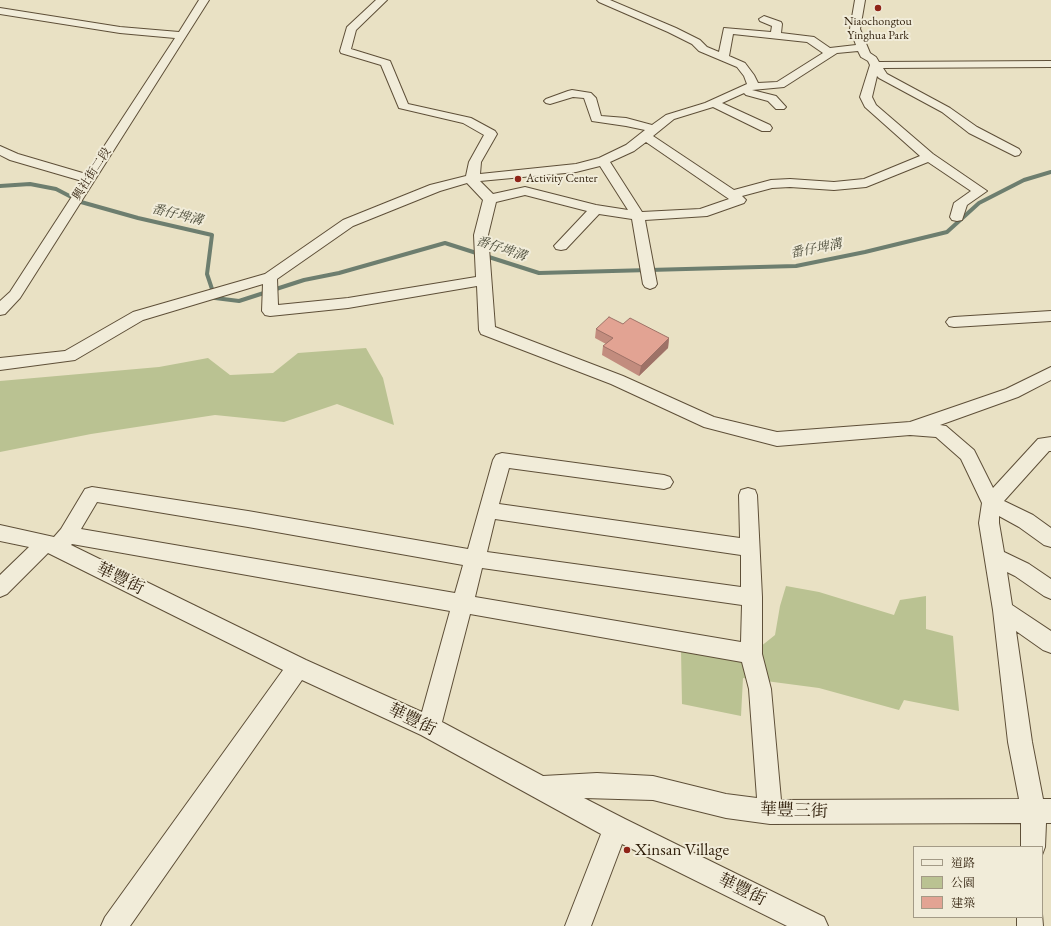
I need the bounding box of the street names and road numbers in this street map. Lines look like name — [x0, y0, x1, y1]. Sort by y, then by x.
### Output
street label: 興社街二段 — [70, 145, 114, 203]
street label: 華豐街 — [93, 559, 147, 599]
street label: 華豐街 — [385, 700, 439, 740]
street label: 華豐三街 — [760, 800, 828, 822]
street label: 華豐街 — [715, 870, 769, 910]

